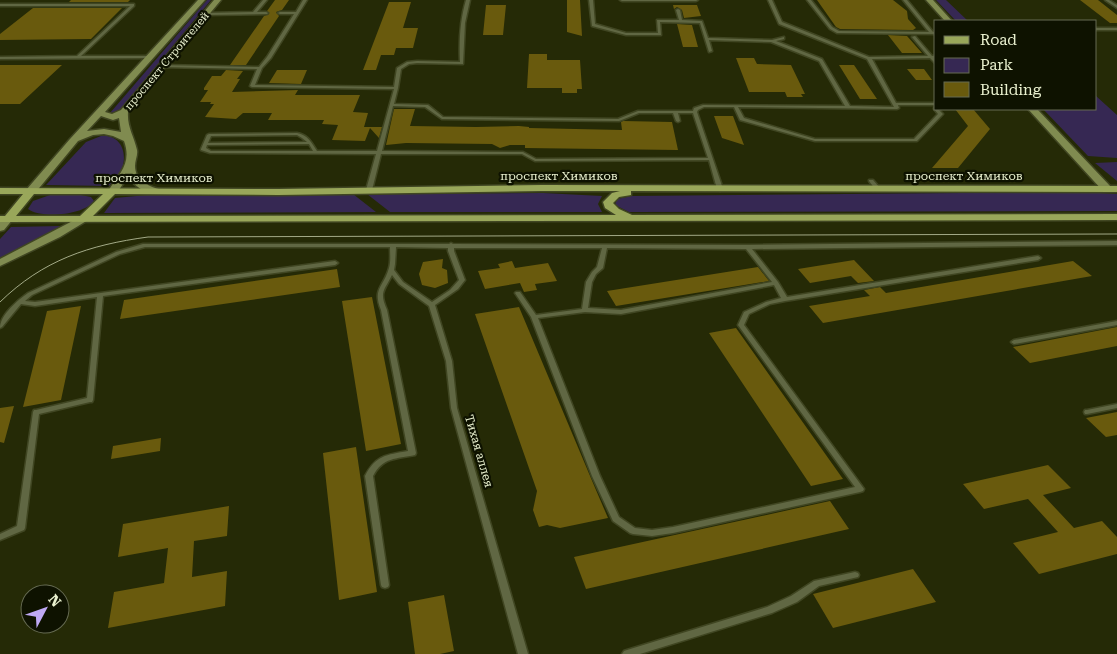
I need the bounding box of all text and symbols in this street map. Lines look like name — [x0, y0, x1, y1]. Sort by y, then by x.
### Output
street label: проспект Строителей — [122, 9, 212, 113]
legend — [934, 20, 1097, 110]
text: Road — [980, 31, 1017, 49]
text: Park — [980, 56, 1014, 74]
text: Building — [980, 81, 1042, 99]
street label: проспект Химиков — [500, 169, 618, 183]
street label: проспект Химиков — [905, 169, 1023, 183]
street label: проспект Химиков — [95, 171, 213, 185]
street label: Тихая аллея — [462, 413, 496, 489]
north arrow — [20, 584, 70, 634]
text: N — [45, 591, 65, 610]

